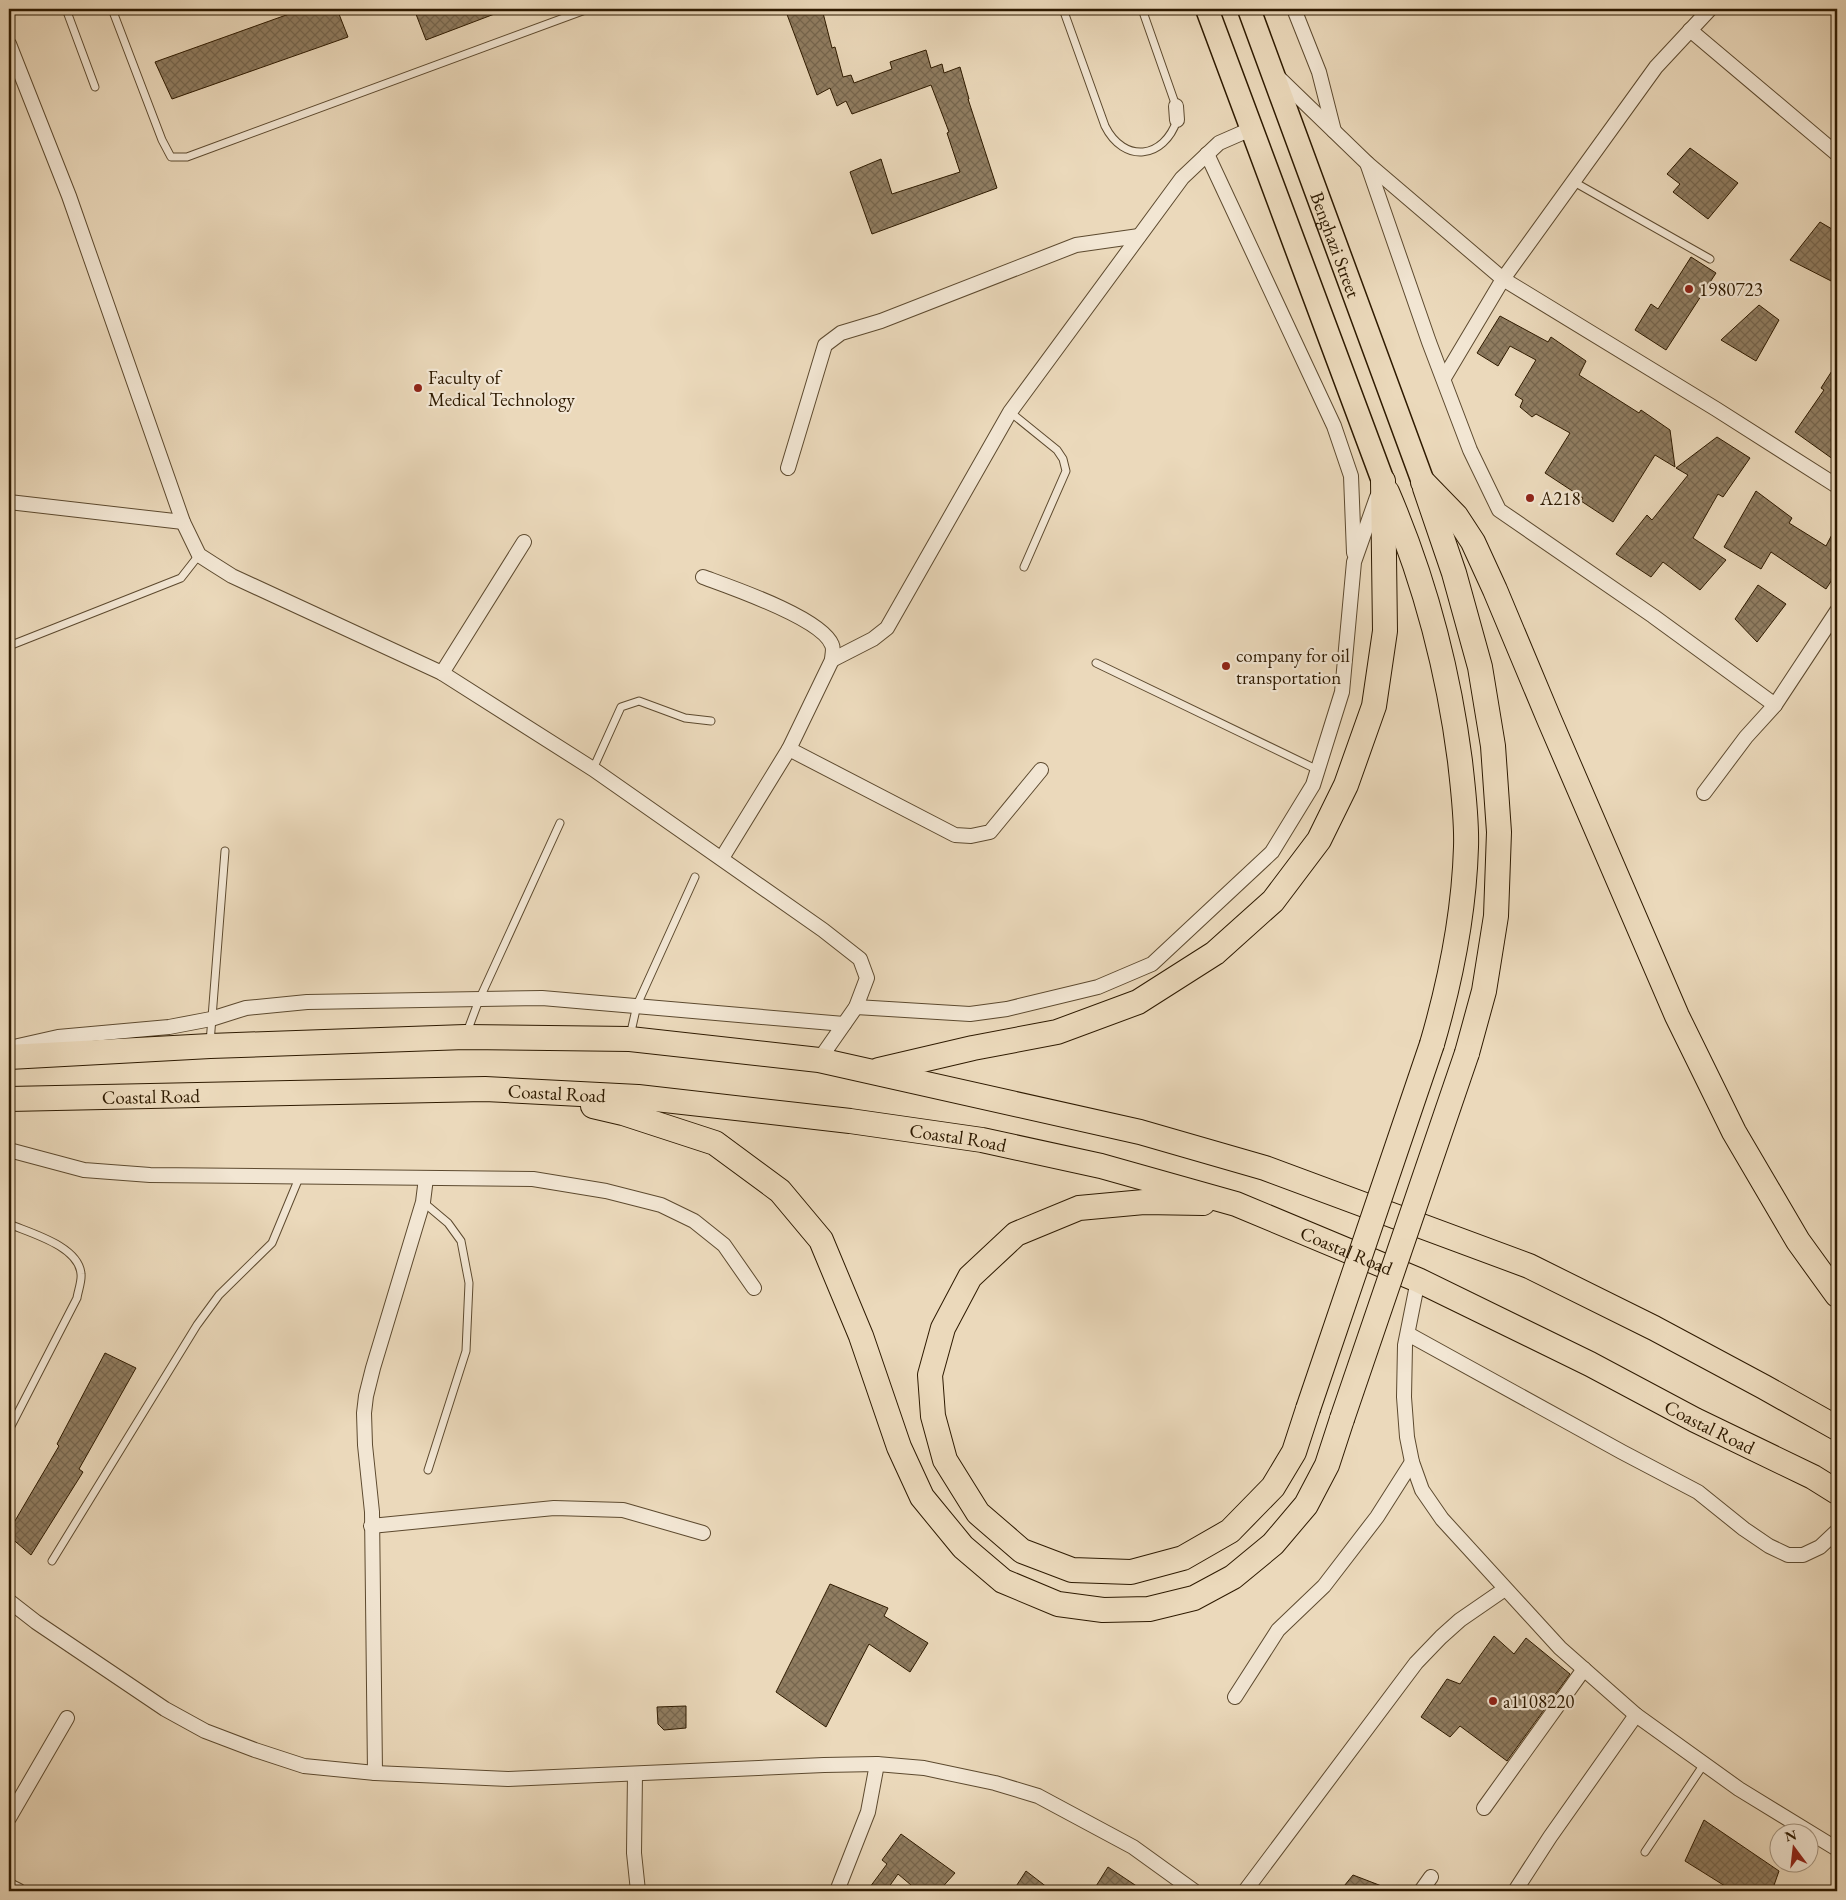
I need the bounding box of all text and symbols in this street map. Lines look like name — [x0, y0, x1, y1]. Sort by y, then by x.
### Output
street label: Benghazi Street — [1305, 188, 1367, 301]
place label: 1980723 — [1699, 277, 1763, 302]
marker: 1980723 — [1683, 283, 1695, 295]
place label: Faculty of Medical Technology — [428, 365, 575, 412]
marker: Faculty of Medical Technology — [412, 382, 424, 394]
place label: A218 — [1539, 486, 1581, 511]
marker: A218 — [1524, 492, 1536, 504]
place label: company for oil transportation — [1236, 643, 1350, 690]
marker: company for oil transportation — [1220, 660, 1232, 672]
street label: Coastal Road — [507, 1078, 607, 1108]
street label: Coastal Road — [102, 1082, 201, 1110]
street label: Coastal Road — [908, 1117, 1009, 1158]
street label: Coastal Road — [1297, 1220, 1397, 1281]
street label: Coastal Road — [1660, 1394, 1760, 1460]
place label: a1108220 — [1503, 1689, 1574, 1714]
marker: a1108220 — [1487, 1695, 1499, 1707]
north arrow — [1768, 1822, 1818, 1872]
text: N — [1783, 1825, 1799, 1846]

